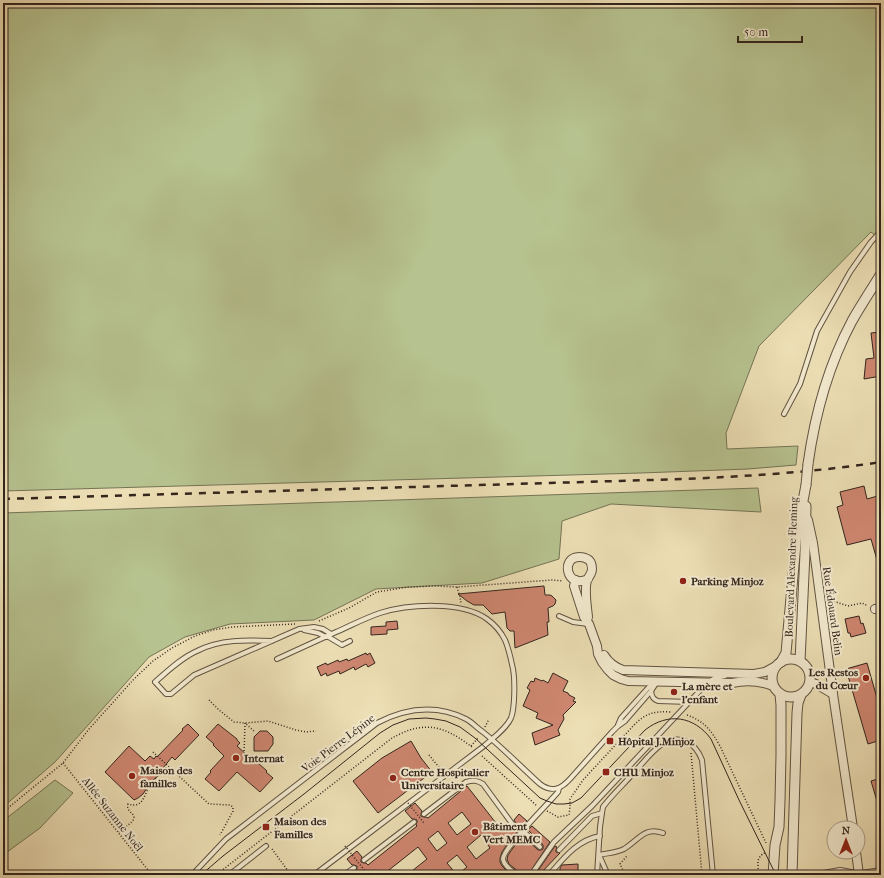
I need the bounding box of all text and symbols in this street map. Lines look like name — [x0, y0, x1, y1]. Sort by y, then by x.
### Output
scale bar — [738, 18, 802, 44]
text: 50 m — [744, 25, 768, 39]
street label: Boulevard Alexandre Fleming — [783, 496, 800, 638]
street label: Rue Édouard Belin — [820, 566, 845, 657]
place label: Parking Minjoz — [691, 575, 764, 588]
marker: Parking Minjoz — [678, 576, 688, 586]
place label: Les Restos du Cœur — [809, 666, 858, 692]
marker: Les Restos du Cœur — [861, 673, 871, 683]
place label: La mère et l'enfant — [681, 680, 734, 706]
marker: La mère et l'enfant — [669, 687, 679, 697]
street label: Voie Pierre Lépine — [298, 711, 378, 776]
place label: Hôpital J.Minjoz — [618, 735, 695, 748]
marker: Hôpital J.Minjoz — [605, 736, 615, 746]
place label: Internat — [244, 752, 285, 765]
marker: Internat — [231, 753, 241, 763]
place label: Maison des familles — [139, 764, 192, 790]
place label: Centre Hospitalier Universitaire — [400, 766, 489, 792]
place label: CHU Minjoz — [614, 766, 674, 779]
marker: CHU Minjoz — [601, 767, 611, 777]
marker: Maison des familles — [127, 771, 137, 781]
marker: Centre Hospitalier Universitaire — [388, 773, 398, 783]
street label: Allée Suzanne Noël — [79, 774, 146, 854]
place label: Maison des Familles — [273, 815, 326, 841]
place label: Bâtiment Vert MEMC — [482, 820, 541, 846]
north arrow — [826, 820, 866, 860]
marker: Maison des Familles — [261, 822, 271, 832]
text: N — [842, 824, 851, 837]
marker: Bâtiment Vert MEMC — [470, 827, 480, 837]

